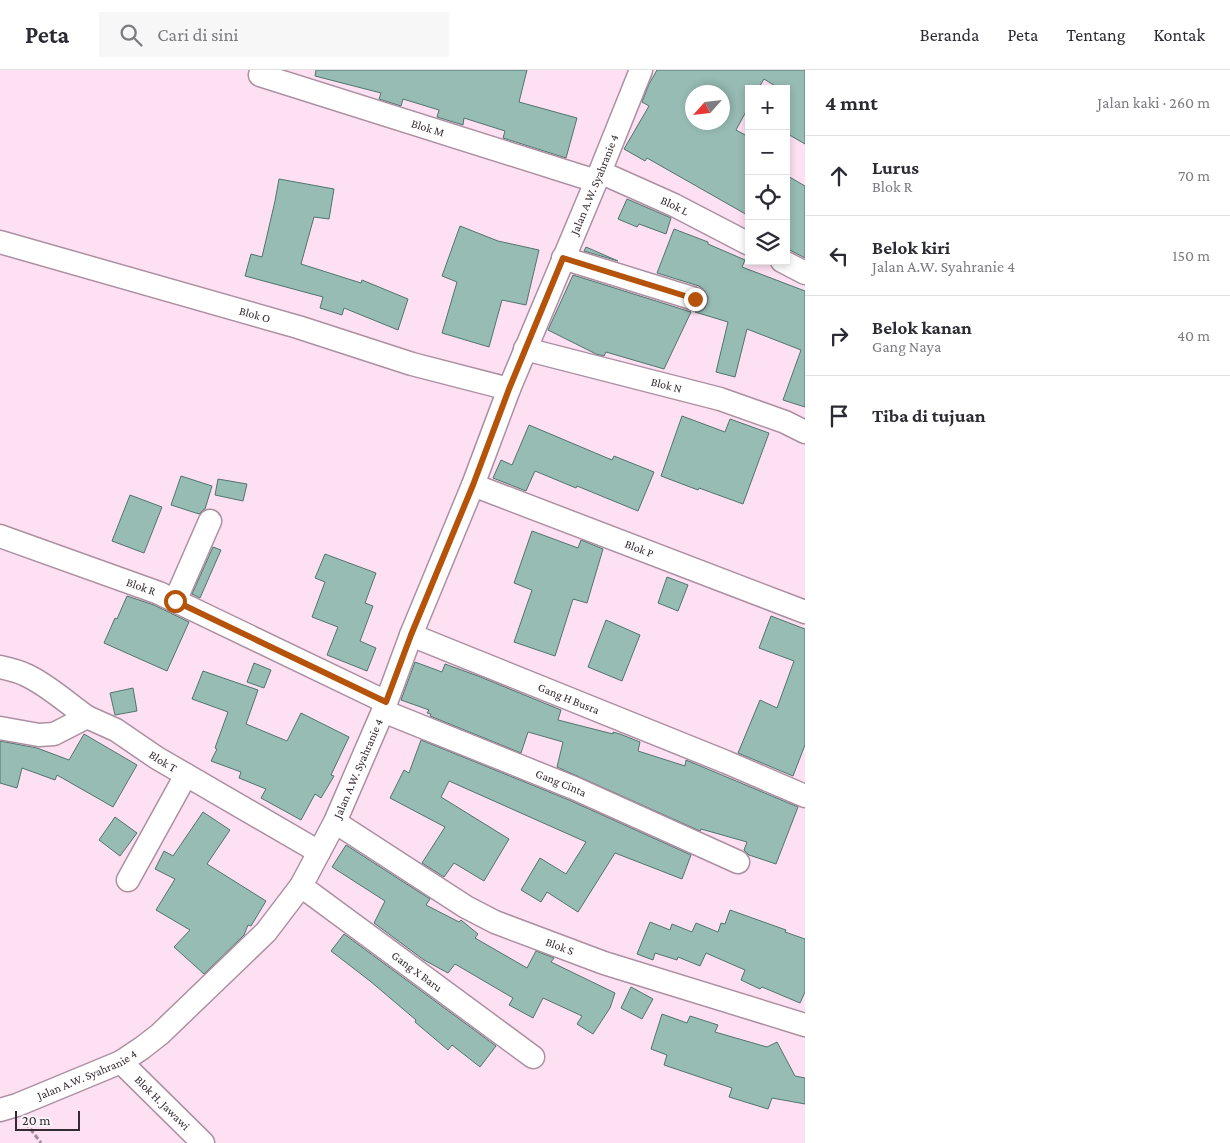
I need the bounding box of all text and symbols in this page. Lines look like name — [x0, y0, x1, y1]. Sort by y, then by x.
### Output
search box — [99, 12, 449, 57]
text: Peta — [25, 21, 69, 48]
icon: search — [117, 21, 145, 49]
text: Cari di sini — [157, 24, 239, 45]
text: Beranda — [920, 25, 979, 45]
text: Peta — [1007, 25, 1038, 45]
text: Tentang — [1066, 25, 1125, 45]
text: Kontak — [1153, 25, 1205, 45]
north arrow — [685, 85, 730, 130]
map controls — [745, 85, 790, 265]
button: + — [745, 85, 790, 130]
text: 4 mnt — [825, 91, 878, 115]
text: Jalan kaki · 260 m — [1097, 94, 1210, 111]
street label: Blok M — [410, 116, 446, 140]
button: − — [745, 130, 790, 175]
street label: Jalan A.W. Syahranie 4 — [567, 132, 621, 238]
text: Lurus — [872, 157, 919, 178]
icon: ahead — [825, 162, 853, 190]
text: 70 m — [1178, 167, 1210, 184]
button: locate — [745, 175, 790, 220]
text: Blok R — [872, 178, 912, 195]
street label: Blok L — [658, 193, 691, 219]
button: layers — [745, 220, 790, 265]
text: Belok kiri — [872, 237, 950, 258]
icon: left — [825, 242, 853, 270]
text: 150 m — [1172, 247, 1210, 264]
text: Jalan A.W. Syahranie 4 — [872, 258, 1015, 275]
route end — [684, 288, 707, 311]
street label: Blok O — [238, 304, 272, 326]
text: Belok kanan — [872, 317, 972, 338]
icon: right — [825, 322, 853, 350]
text: 40 m — [1177, 327, 1210, 344]
text: Gang Naya — [872, 338, 941, 355]
street label: Blok N — [649, 375, 684, 396]
icon: arrive — [825, 402, 853, 430]
text: Tiba di tujuan — [872, 405, 986, 426]
street label: Blok P — [623, 537, 656, 560]
street label: Blok R — [125, 575, 158, 598]
route start — [164, 590, 187, 613]
street label: Gang H Busra — [536, 680, 602, 717]
street label: Jalan A.W. Syahranie 4 — [330, 716, 386, 821]
street label: Blok T — [146, 748, 180, 775]
street label: Gang Cinta — [533, 766, 589, 800]
street label: Blok S — [544, 935, 576, 958]
street label: Gang X Baru — [389, 948, 446, 995]
street label: Jalan A.W. Syahranie 4 — [34, 1046, 139, 1103]
street label: Blok H. Jawawi — [132, 1073, 193, 1133]
scale bar — [15, 1108, 80, 1131]
text: 20 m — [22, 1112, 50, 1128]

